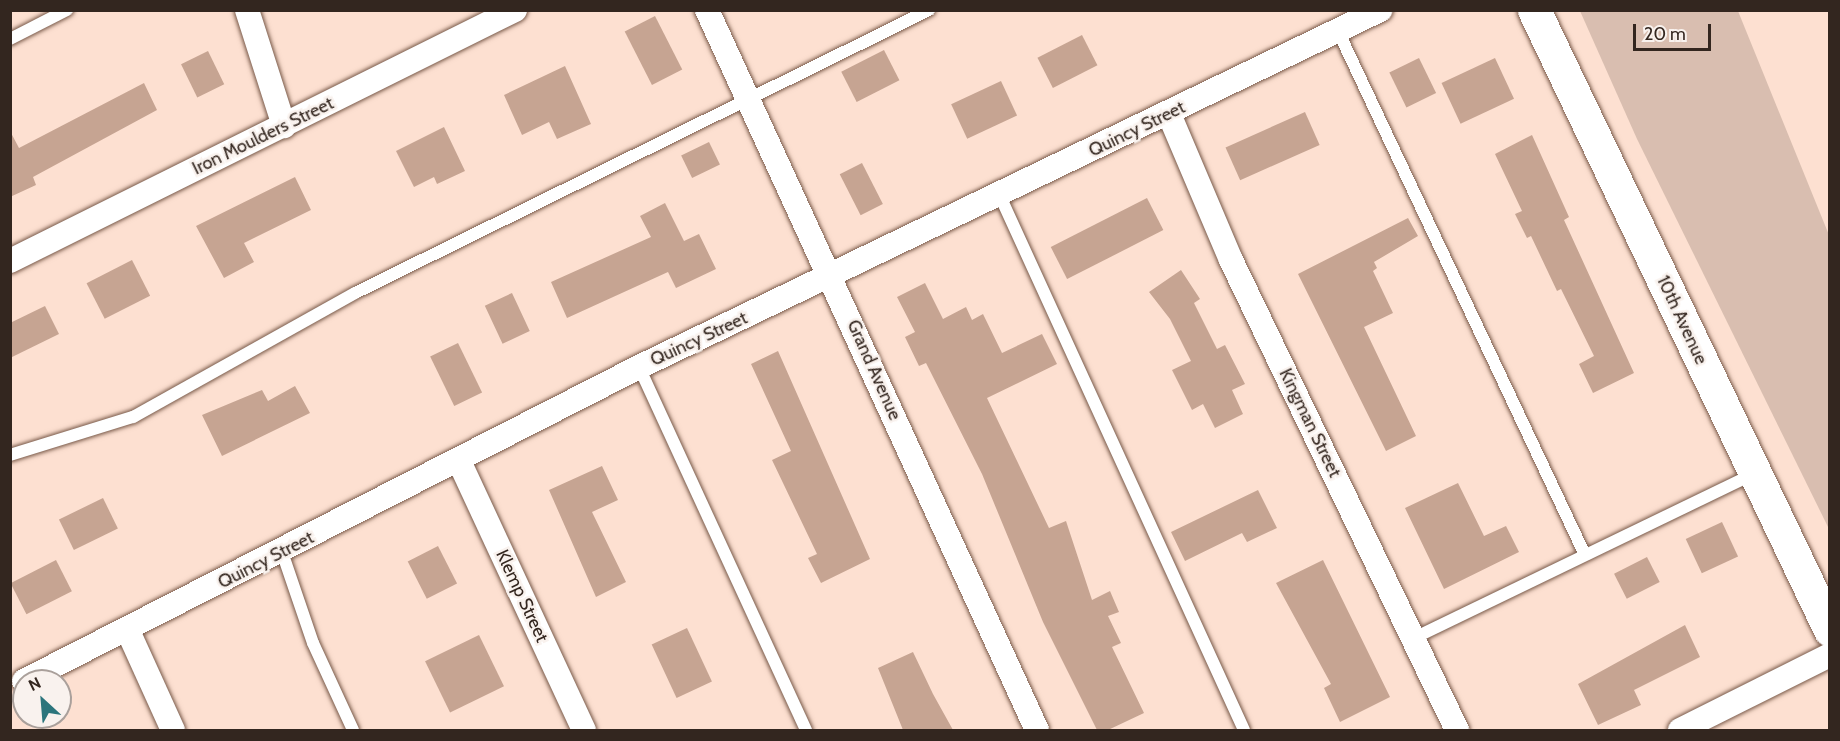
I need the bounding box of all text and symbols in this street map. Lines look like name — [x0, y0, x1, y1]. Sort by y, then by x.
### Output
scale bar — [1636, 12, 1714, 50]
text: 20 m — [1644, 23, 1686, 45]
street label: Iron Moulders Street — [189, 92, 337, 180]
street label: Quincy Street — [1085, 96, 1189, 162]
street label: 10th Avenue — [1652, 272, 1712, 368]
street label: Quincy Street — [647, 307, 751, 371]
street label: Grand Avenue — [842, 317, 906, 423]
street label: Kingman Street — [1274, 365, 1346, 481]
street label: Quincy Street — [214, 527, 318, 593]
street label: Klemp Street — [491, 546, 553, 646]
north arrow — [12, 669, 72, 729]
text: N — [26, 673, 44, 695]

